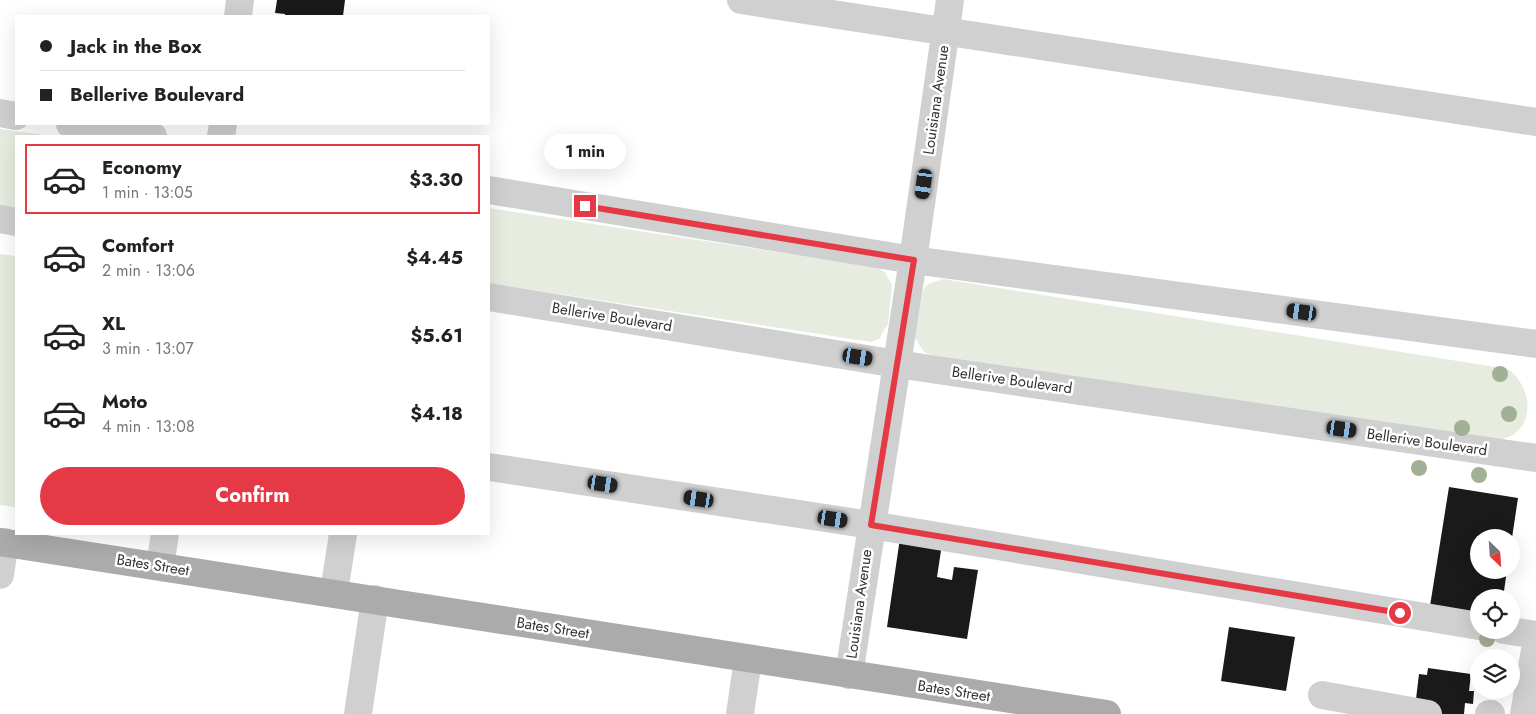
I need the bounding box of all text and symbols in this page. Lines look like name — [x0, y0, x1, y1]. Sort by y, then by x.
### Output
text: Jack in the Box — [70, 33, 202, 60]
street label: Louisiana Avenue — [917, 44, 955, 156]
text: Bellerive Boulevard — [70, 81, 244, 108]
callout: 1 min — [544, 134, 626, 168]
text: 1 min — [565, 140, 605, 163]
text: Economy — [102, 154, 182, 181]
icon: car — [42, 157, 87, 202]
text: $3.30 — [409, 166, 463, 193]
car — [914, 168, 933, 200]
text: 1 min · 13:05 — [102, 181, 193, 204]
route end — [574, 195, 596, 217]
text: Comfort — [102, 232, 174, 259]
icon: car — [42, 235, 87, 280]
text: $4.45 — [406, 244, 463, 271]
text: 2 min · 13:06 — [102, 259, 195, 282]
street label: Bellerive Boulevard — [550, 297, 674, 337]
car — [1286, 302, 1317, 322]
text: XL — [102, 310, 125, 337]
icon: car — [42, 313, 87, 358]
text: $5.61 — [410, 322, 463, 349]
text: 3 min · 13:07 — [102, 337, 194, 360]
car — [842, 347, 873, 367]
street label: Bellerive Boulevard — [950, 361, 1074, 399]
text: Moto — [102, 388, 147, 415]
icon: car — [42, 391, 87, 436]
text: $4.18 — [410, 400, 463, 427]
text: 4 min · 13:08 — [102, 415, 195, 438]
car — [1326, 419, 1357, 439]
street label: Bellerive Boulevard — [1365, 423, 1489, 461]
button: Confirm — [40, 467, 465, 525]
car — [587, 474, 618, 494]
car — [683, 489, 714, 509]
car — [817, 509, 848, 529]
north arrow — [1470, 529, 1520, 579]
map controls — [1470, 529, 1520, 699]
street label: Bates Street — [115, 548, 191, 582]
street label: Louisiana Avenue — [840, 548, 878, 660]
button: locate — [1470, 589, 1520, 639]
route start — [1389, 602, 1411, 624]
street label: Bates Street — [515, 611, 591, 645]
button: layers — [1470, 649, 1520, 699]
street label: Bates Street — [916, 674, 992, 708]

